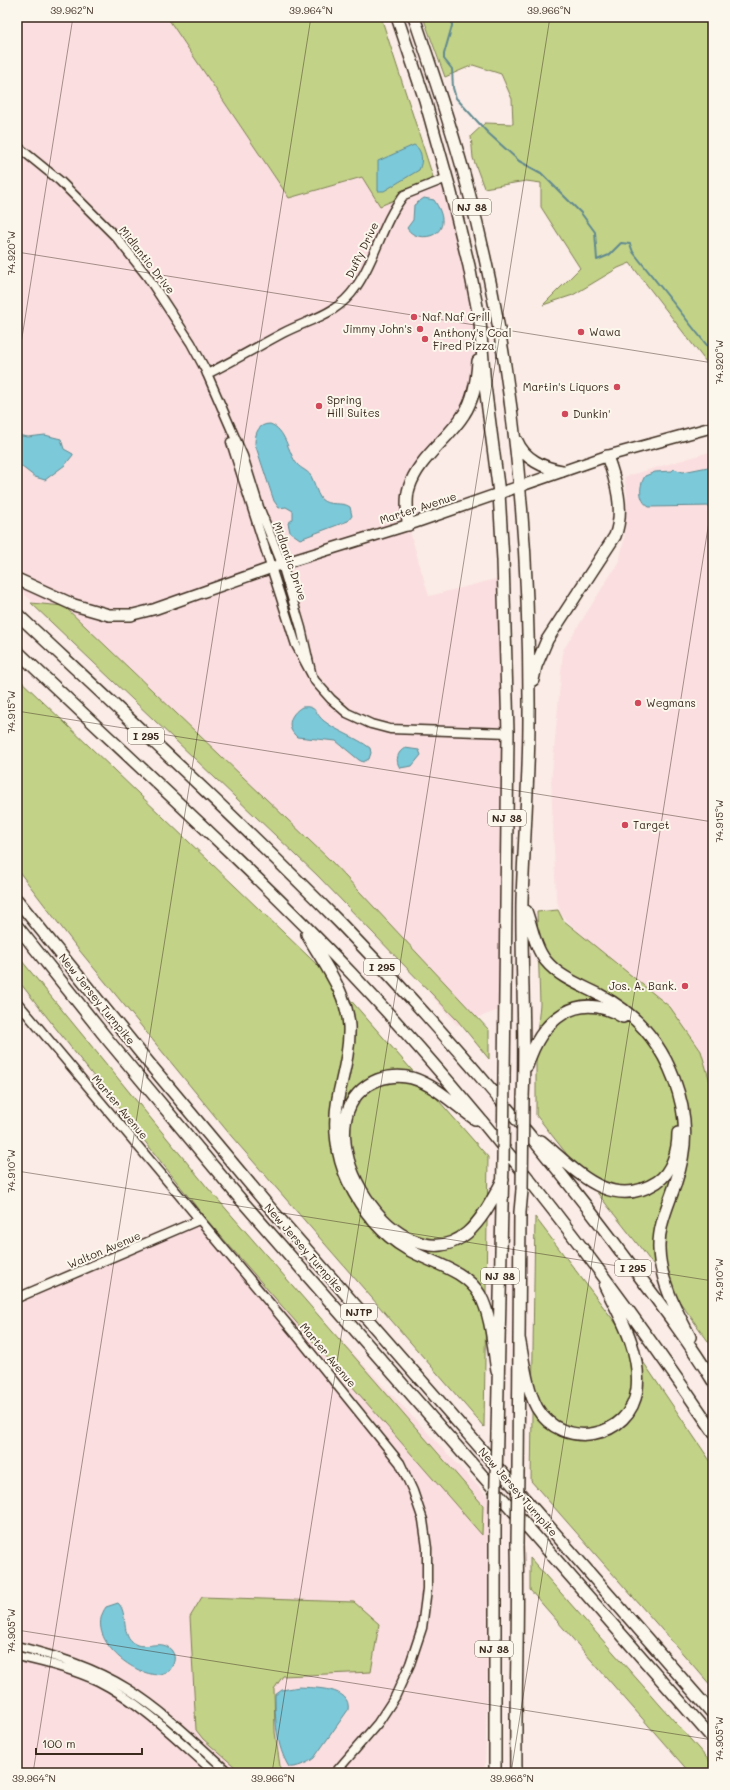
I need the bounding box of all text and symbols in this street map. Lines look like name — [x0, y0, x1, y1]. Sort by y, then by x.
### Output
text: 39.962°N — [50, 3, 94, 17]
text: 39.964°N — [289, 3, 333, 17]
text: 39.966°N — [527, 3, 571, 17]
road number: NJ 38 — [453, 199, 491, 215]
street label: Duffy Drive — [342, 219, 382, 280]
street label: Midlantic Drive — [116, 223, 179, 297]
text: 74.920°W — [4, 230, 18, 275]
place label: Naf Naf Grill — [422, 309, 490, 324]
marker: Naf Naf Grill — [409, 312, 419, 322]
place label: Jimmy John's — [343, 321, 412, 336]
marker: Jimmy John's — [415, 324, 425, 334]
place label: Wawa — [589, 324, 621, 339]
place label: Anthony's Coal Fired Pizza — [433, 325, 511, 353]
marker: Wawa — [576, 327, 586, 337]
marker: Anthony's Coal Fired Pizza — [420, 334, 430, 344]
text: 74.920°W — [712, 339, 726, 384]
place label: Martin's Liquors — [523, 379, 609, 394]
marker: Martin's Liquors — [612, 382, 622, 392]
place label: Spring Hill Suites — [327, 392, 380, 420]
marker: Spring Hill Suites — [314, 401, 324, 411]
place label: Dunkin' — [573, 406, 610, 421]
marker: Dunkin' — [560, 409, 570, 419]
street label: Marter Avenue — [378, 488, 458, 527]
street label: Midlantic Drive — [270, 520, 311, 602]
text: 74.915°W — [4, 690, 18, 734]
place label: Wegmans — [646, 695, 696, 710]
marker: Wegmans — [633, 698, 643, 708]
road number: I 295 — [128, 728, 164, 744]
text: 74.915°W — [712, 799, 726, 843]
road number: NJ 38 — [488, 810, 526, 826]
place label: Target — [633, 817, 670, 832]
marker: Target — [620, 820, 630, 830]
street label: New Jersey Turnpike — [56, 950, 139, 1048]
road number: I 295 — [364, 959, 400, 975]
place label: Jos. A. Bank. — [609, 978, 677, 993]
marker: Jos. A. Bank. — [680, 981, 690, 991]
street label: Marter Avenue — [89, 1071, 152, 1142]
text: 74.910°W — [4, 1149, 18, 1193]
street label: New Jersey Turnpike — [262, 1200, 347, 1295]
street label: Walton Avenue — [65, 1227, 143, 1272]
text: 74.910°W — [712, 1258, 726, 1302]
road number: I 295 — [615, 1260, 651, 1276]
road number: NJ 38 — [481, 1268, 519, 1284]
road number: NJTP — [341, 1304, 377, 1320]
street label: Marter Avenue — [297, 1319, 360, 1390]
street label: New Jersey Turnpike — [476, 1444, 561, 1539]
text: 74.905°W — [4, 1608, 18, 1653]
road number: NJ 38 — [475, 1641, 513, 1657]
text: 74.905°W — [712, 1716, 726, 1761]
scale bar — [36, 1730, 142, 1756]
text: 100 m — [42, 1735, 76, 1751]
text: 39.964°N — [12, 1771, 56, 1785]
text: 39.966°N — [251, 1771, 295, 1785]
text: 39.968°N — [490, 1771, 534, 1785]

